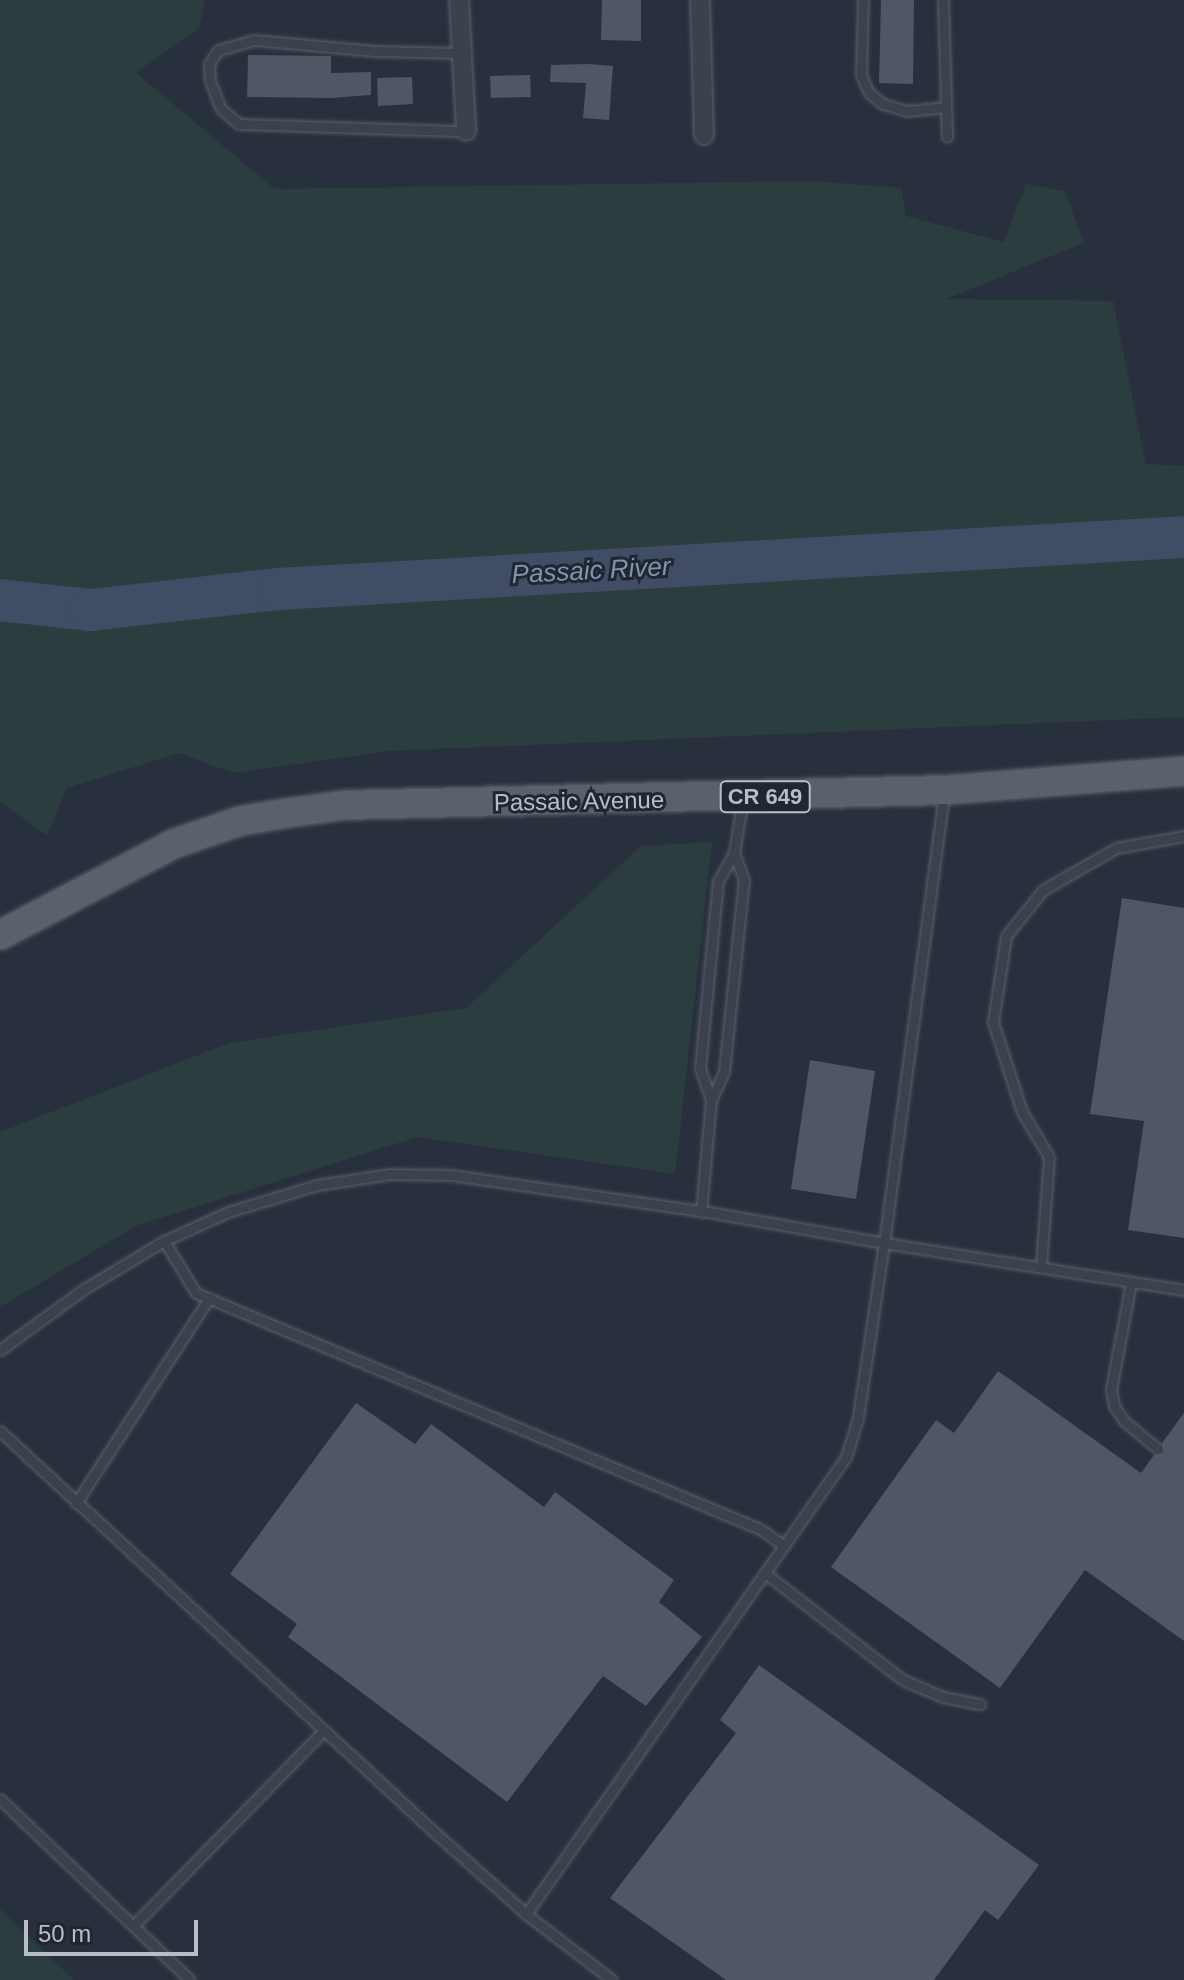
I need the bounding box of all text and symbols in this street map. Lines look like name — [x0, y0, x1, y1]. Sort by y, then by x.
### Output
water label: Passaic River — [511, 551, 671, 591]
road number: CR 649 — [719, 779, 811, 815]
street label: Passaic Avenue — [493, 785, 665, 817]
scale bar — [28, 1904, 202, 1954]
text: 50 m — [38, 1920, 91, 1947]

